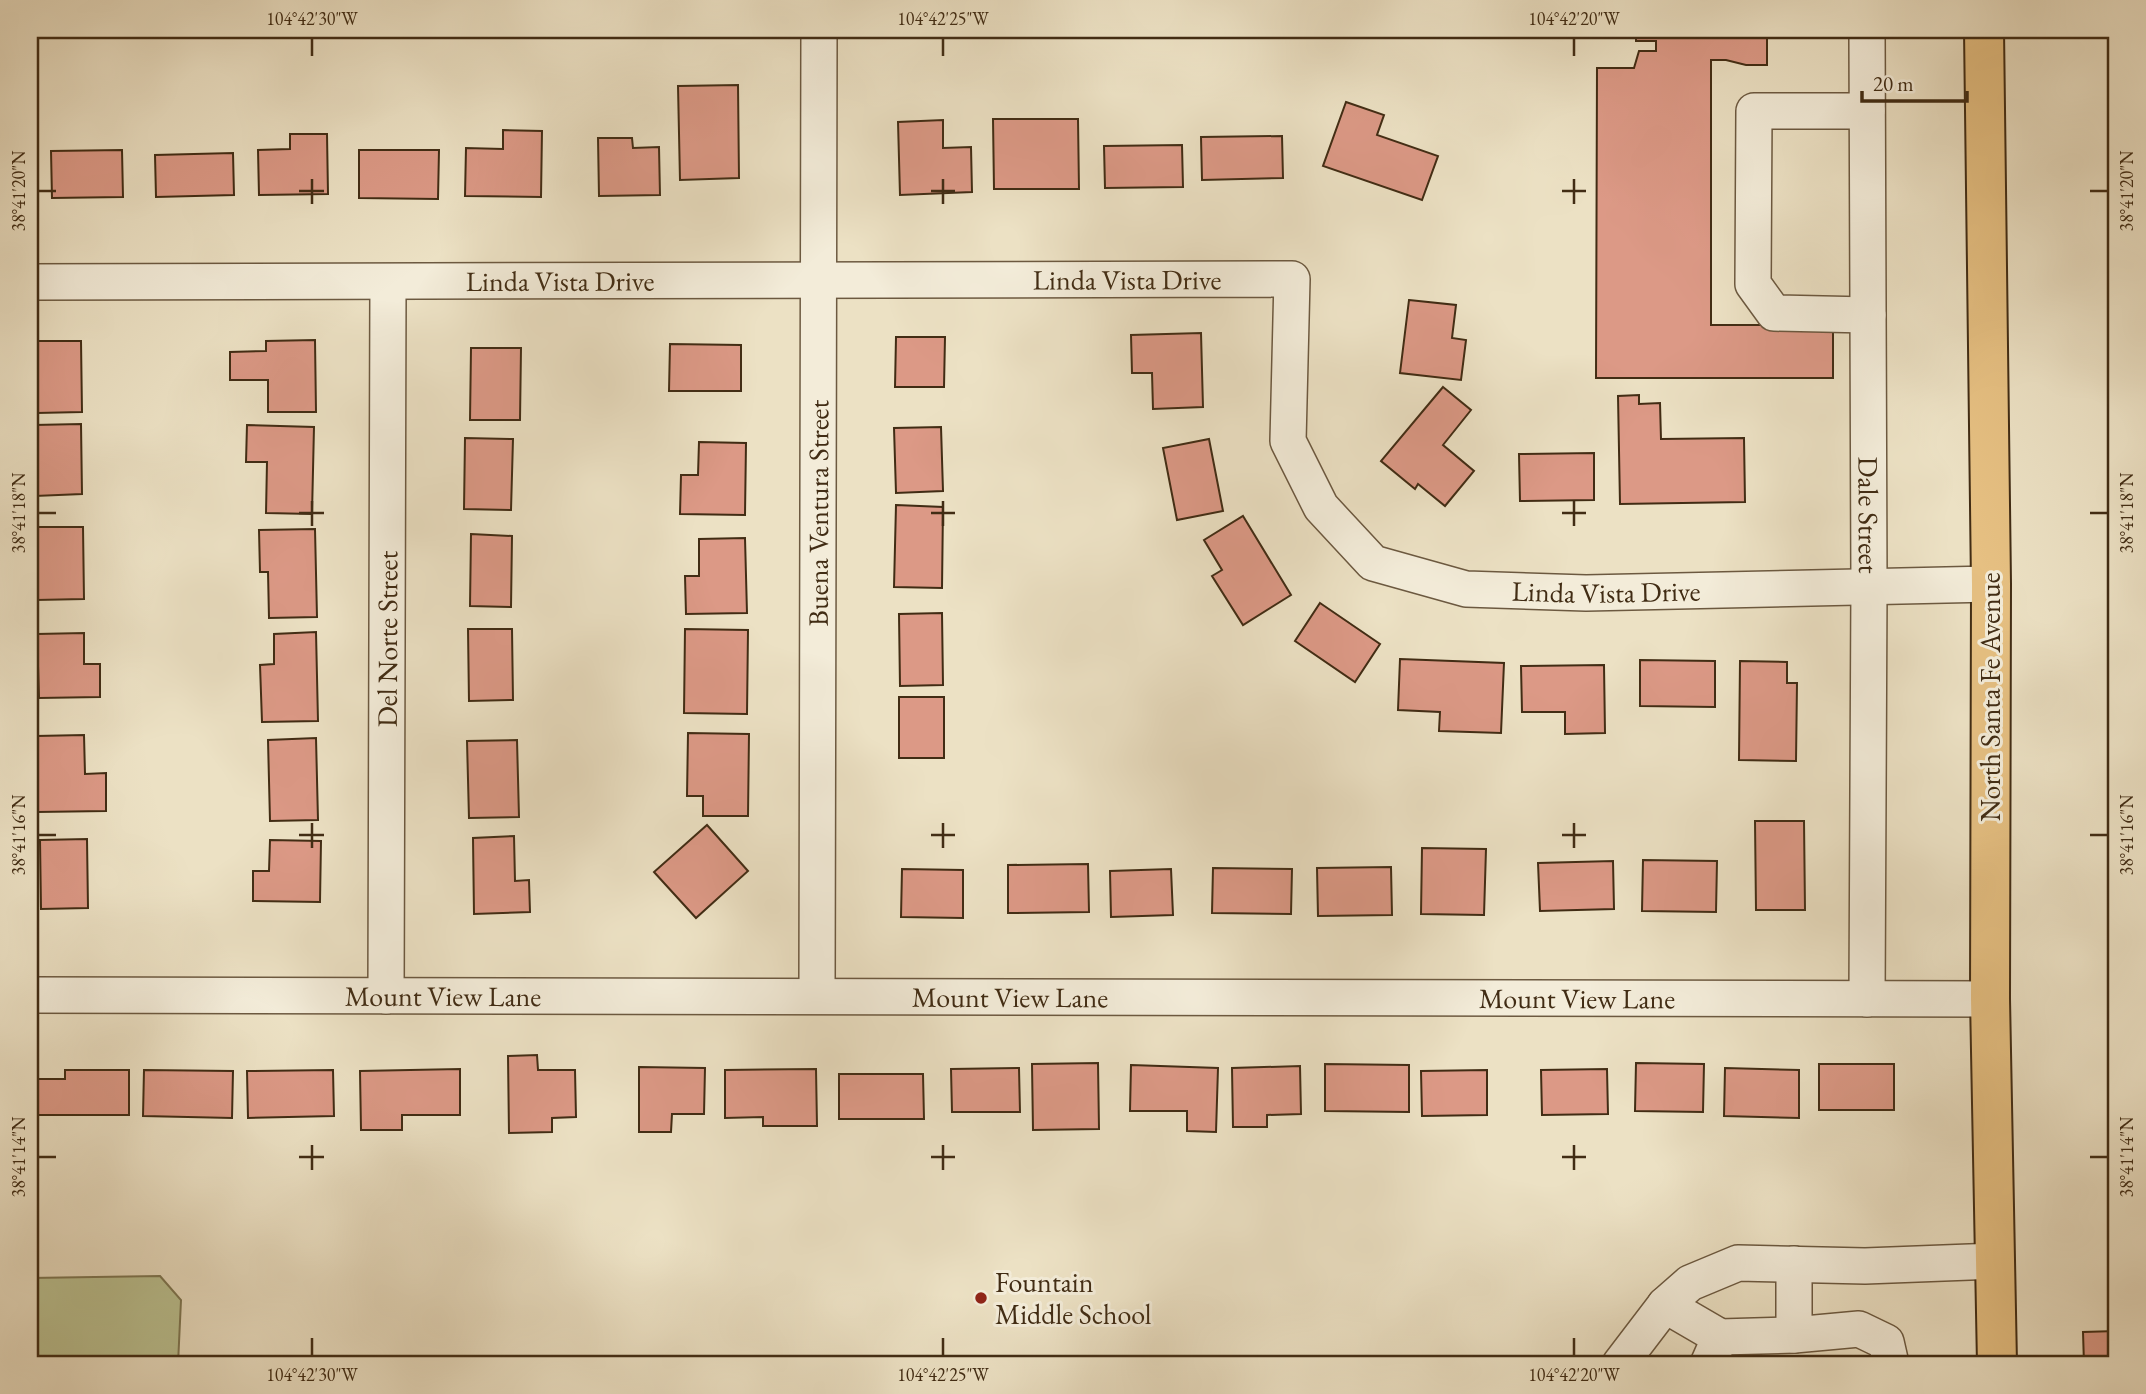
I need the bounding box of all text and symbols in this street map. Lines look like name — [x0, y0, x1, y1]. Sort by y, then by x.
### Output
text: 104°42'30"W — [266, 7, 358, 30]
text: 104°42'25"W — [897, 7, 989, 30]
text: 104°42'20"W — [1528, 7, 1620, 30]
scale bar — [1862, 60, 1968, 104]
text: 20 m — [1873, 70, 1914, 97]
text: 38°41'20"N — [7, 150, 30, 231]
text: 38°41'20"N — [2115, 150, 2138, 231]
street label: Linda Vista Drive — [1033, 261, 1221, 298]
street label: Linda Vista Drive — [466, 263, 654, 299]
street label: Buena Ventura Street — [800, 399, 836, 626]
street label: Dale Street — [1851, 456, 1887, 574]
text: 38°41'18"N — [7, 472, 30, 553]
text: 38°41'18"N — [2115, 472, 2138, 553]
street label: Del Norte Street — [369, 550, 405, 727]
street label: Linda Vista Drive — [1511, 572, 1701, 611]
street label: North Santa Fe Avenue — [1972, 572, 2008, 822]
text: 38°41'16"N — [7, 794, 30, 875]
text: 38°41'16"N — [2115, 794, 2138, 875]
street label: Mount View Lane — [345, 978, 541, 1014]
street label: Mount View Lane — [912, 979, 1108, 1015]
street label: Mount View Lane — [1479, 980, 1675, 1016]
text: 38°41'14"N — [7, 1116, 30, 1197]
text: 38°41'14"N — [2115, 1116, 2138, 1197]
place label: Fountain Middle School — [995, 1264, 1152, 1332]
marker: Fountain Middle School — [973, 1290, 989, 1306]
text: 104°42'30"W — [266, 1363, 358, 1386]
text: 104°42'25"W — [897, 1363, 989, 1386]
text: 104°42'20"W — [1528, 1363, 1620, 1386]

